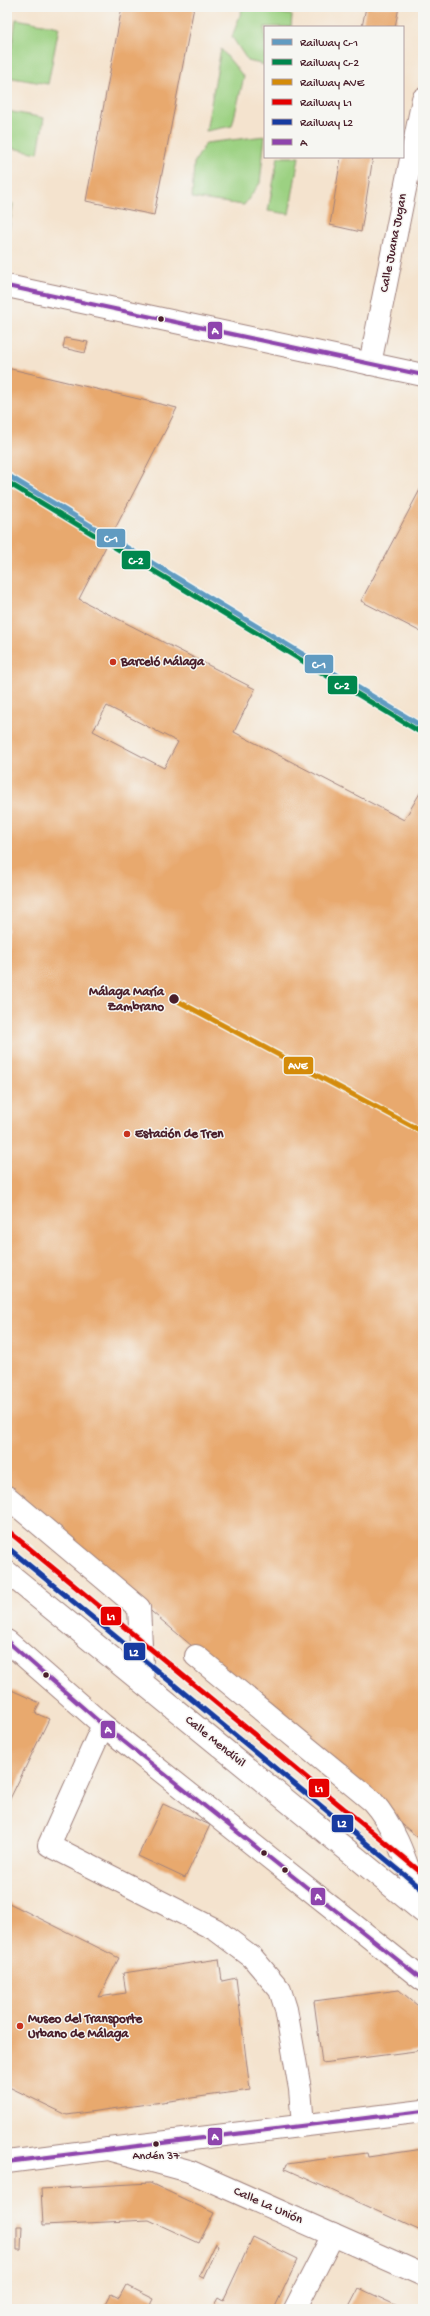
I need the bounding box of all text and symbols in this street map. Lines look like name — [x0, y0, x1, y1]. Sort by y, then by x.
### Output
legend — [264, 26, 404, 158]
text: Railway C-1 — [300, 37, 358, 51]
text: Railway C-2 — [300, 57, 359, 71]
text: Railway AVE — [300, 77, 365, 91]
text: Railway L1 — [300, 97, 352, 111]
text: Railway L2 — [300, 117, 353, 131]
text: A — [300, 137, 308, 151]
street label: Calle Juana Jugan — [377, 192, 411, 294]
unlabelled marker — [156, 314, 166, 324]
line badge: A — [207, 321, 223, 340]
text: A — [211, 326, 220, 338]
line badge: C-1 — [96, 528, 126, 548]
text: C-1 — [103, 534, 118, 546]
line badge: C-2 — [121, 550, 151, 570]
text: C-2 — [128, 556, 144, 568]
line badge: C-1 — [304, 654, 334, 674]
place label: Barceló Málaga — [120, 655, 205, 670]
marker: Barceló Málaga — [108, 657, 118, 667]
text: C-1 — [311, 660, 326, 672]
line badge: C-2 — [327, 675, 358, 695]
text: C-2 — [334, 681, 350, 693]
place label: Málaga María Zambrano — [89, 985, 165, 1015]
marker: Málaga María Zambrano — [167, 992, 181, 1006]
line badge: AVE — [283, 1056, 314, 1075]
text: AVE — [287, 1061, 309, 1073]
place label: Estación de Tren — [135, 1127, 224, 1142]
marker: Estación de Tren — [122, 1129, 132, 1139]
line badge: L1 — [100, 1606, 122, 1626]
text: L1 — [107, 1612, 115, 1624]
line badge: L2 — [123, 1642, 146, 1661]
text: L2 — [129, 1648, 139, 1660]
unlabelled marker — [41, 1670, 51, 1680]
street label: Calle Mendívil — [182, 1713, 248, 1771]
line badge: A — [100, 1720, 116, 1739]
text: A — [104, 1725, 113, 1737]
line badge: L1 — [308, 1778, 330, 1798]
text: L1 — [315, 1784, 323, 1796]
line badge: L2 — [331, 1814, 354, 1833]
text: L2 — [337, 1819, 347, 1831]
unlabelled marker — [259, 1848, 269, 1858]
unlabelled marker — [280, 1865, 290, 1875]
line badge: A — [310, 1887, 326, 1906]
text: A — [314, 1892, 323, 1904]
place label: Museo del Transporte Urbano de Málaga — [28, 2012, 144, 2042]
marker: Museo del Transporte Urbano de Málaga — [15, 2021, 25, 2031]
line badge: A — [207, 2127, 223, 2146]
text: A — [211, 2132, 220, 2144]
marker: Andén 37 — [151, 2139, 161, 2149]
place label: Andén 37 — [132, 2150, 180, 2164]
street label: Calle La Unión — [231, 2184, 306, 2228]

